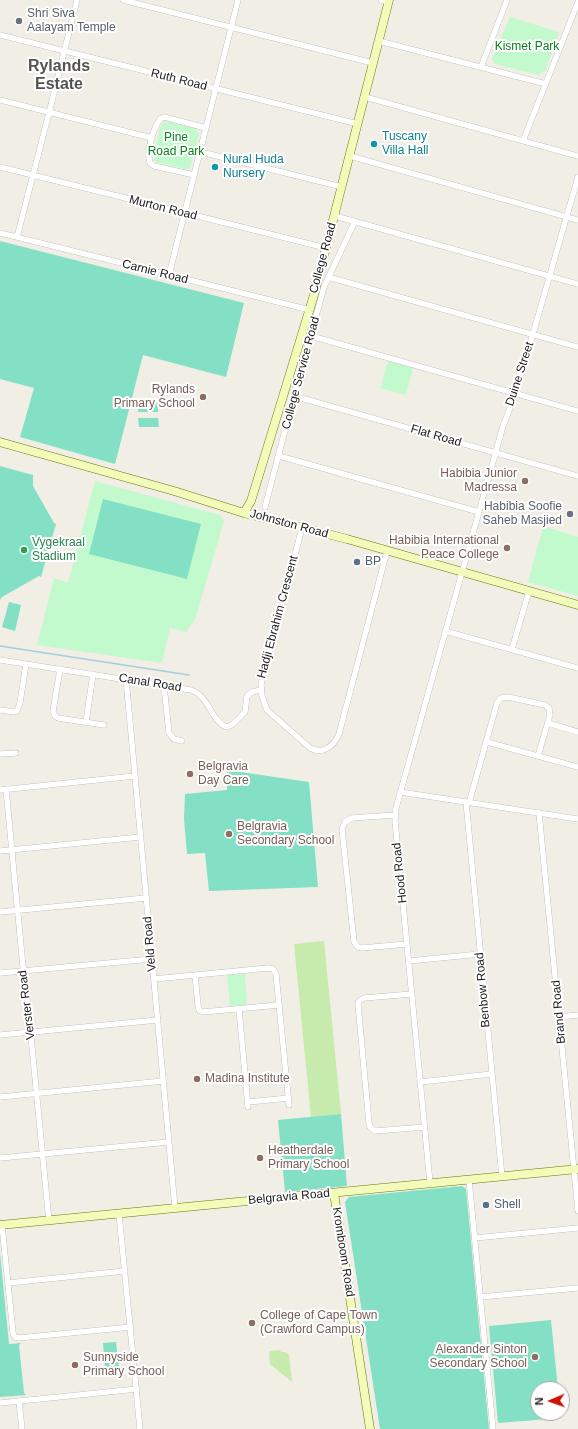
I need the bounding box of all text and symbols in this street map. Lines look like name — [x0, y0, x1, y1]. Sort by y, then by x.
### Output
place label: Shri Siva Aalayam Temple — [27, 7, 116, 35]
marker: Shri Siva Aalayam Temple — [14, 16, 24, 26]
park label: Kismet Park — [495, 40, 559, 54]
district label: Rylands Estate — [28, 57, 90, 95]
street label: Ruth Road — [149, 66, 209, 94]
place label: Tuscany Villa Hall — [382, 130, 428, 158]
park label: Pine Road Park — [148, 131, 204, 159]
marker: Tuscany Villa Hall — [369, 139, 379, 149]
place label: Nural Huda Nursery — [223, 153, 284, 181]
marker: Nural Huda Nursery — [210, 162, 220, 172]
street label: Murton Road — [128, 193, 198, 223]
street label: College Road — [307, 221, 339, 295]
street label: Carnie Road — [121, 257, 189, 287]
street label: College Service Road — [279, 315, 323, 431]
street label: Duine Street — [503, 340, 537, 408]
place label: Rylands Primary School — [114, 383, 195, 411]
marker: Rylands Primary School — [198, 392, 208, 402]
street label: Flat Road — [409, 422, 463, 450]
place label: Habibia Junior Madressa — [440, 467, 517, 495]
marker: Habibia Junior Madressa — [520, 476, 530, 486]
place label: Habibia Soofie Saheb Masjied — [483, 500, 562, 528]
street label: Johnston Road — [248, 507, 330, 541]
marker: Habibia Soofie Saheb Masjied — [565, 509, 575, 519]
place label: Habibia International Peace College — [389, 534, 499, 562]
place label: Vygekraal Stadium — [32, 536, 85, 564]
marker: Habibia International Peace College — [502, 543, 512, 553]
marker: Vygekraal Stadium — [19, 545, 29, 555]
street label: Hadji Ebrahim Crescent — [255, 554, 301, 680]
place label: BP — [365, 555, 381, 569]
marker: BP — [352, 557, 362, 567]
street label: Canal Road — [118, 671, 182, 695]
place label: Belgravia Day Care — [198, 760, 249, 788]
marker: Belgravia Day Care — [185, 769, 195, 779]
place label: Belgravia Secondary School — [237, 820, 334, 848]
marker: Belgravia Secondary School — [224, 829, 234, 839]
street label: Hood Road — [390, 842, 410, 904]
street label: Veld Road — [140, 916, 160, 972]
street label: Benbow Road — [473, 952, 493, 1028]
street label: Verster Road — [16, 969, 38, 1041]
street label: Brand Road — [549, 979, 569, 1045]
place label: Madina Institute — [205, 1072, 290, 1086]
marker: Madina Institute — [192, 1074, 202, 1084]
place label: Heatherdale Primary School — [268, 1144, 349, 1172]
marker: Heatherdale Primary School — [255, 1153, 265, 1163]
street label: Belgravia Road — [248, 1186, 330, 1208]
place label: Shell — [494, 1198, 521, 1212]
marker: Shell — [481, 1200, 491, 1210]
street label: Kromboom Road — [329, 1206, 357, 1298]
place label: College of Cape Town (Crawford Campus) — [260, 1309, 377, 1337]
marker: College of Cape Town (Crawford Campus) — [247, 1318, 257, 1328]
place label: Alexander Sinton Secondary School — [430, 1343, 527, 1371]
place label: Sunnyside Primary School — [83, 1351, 164, 1379]
marker: Alexander Sinton Secondary School — [530, 1352, 540, 1362]
marker: Sunnyside Primary School — [70, 1360, 80, 1370]
north arrow — [530, 1381, 570, 1421]
text: N — [533, 1397, 545, 1406]

